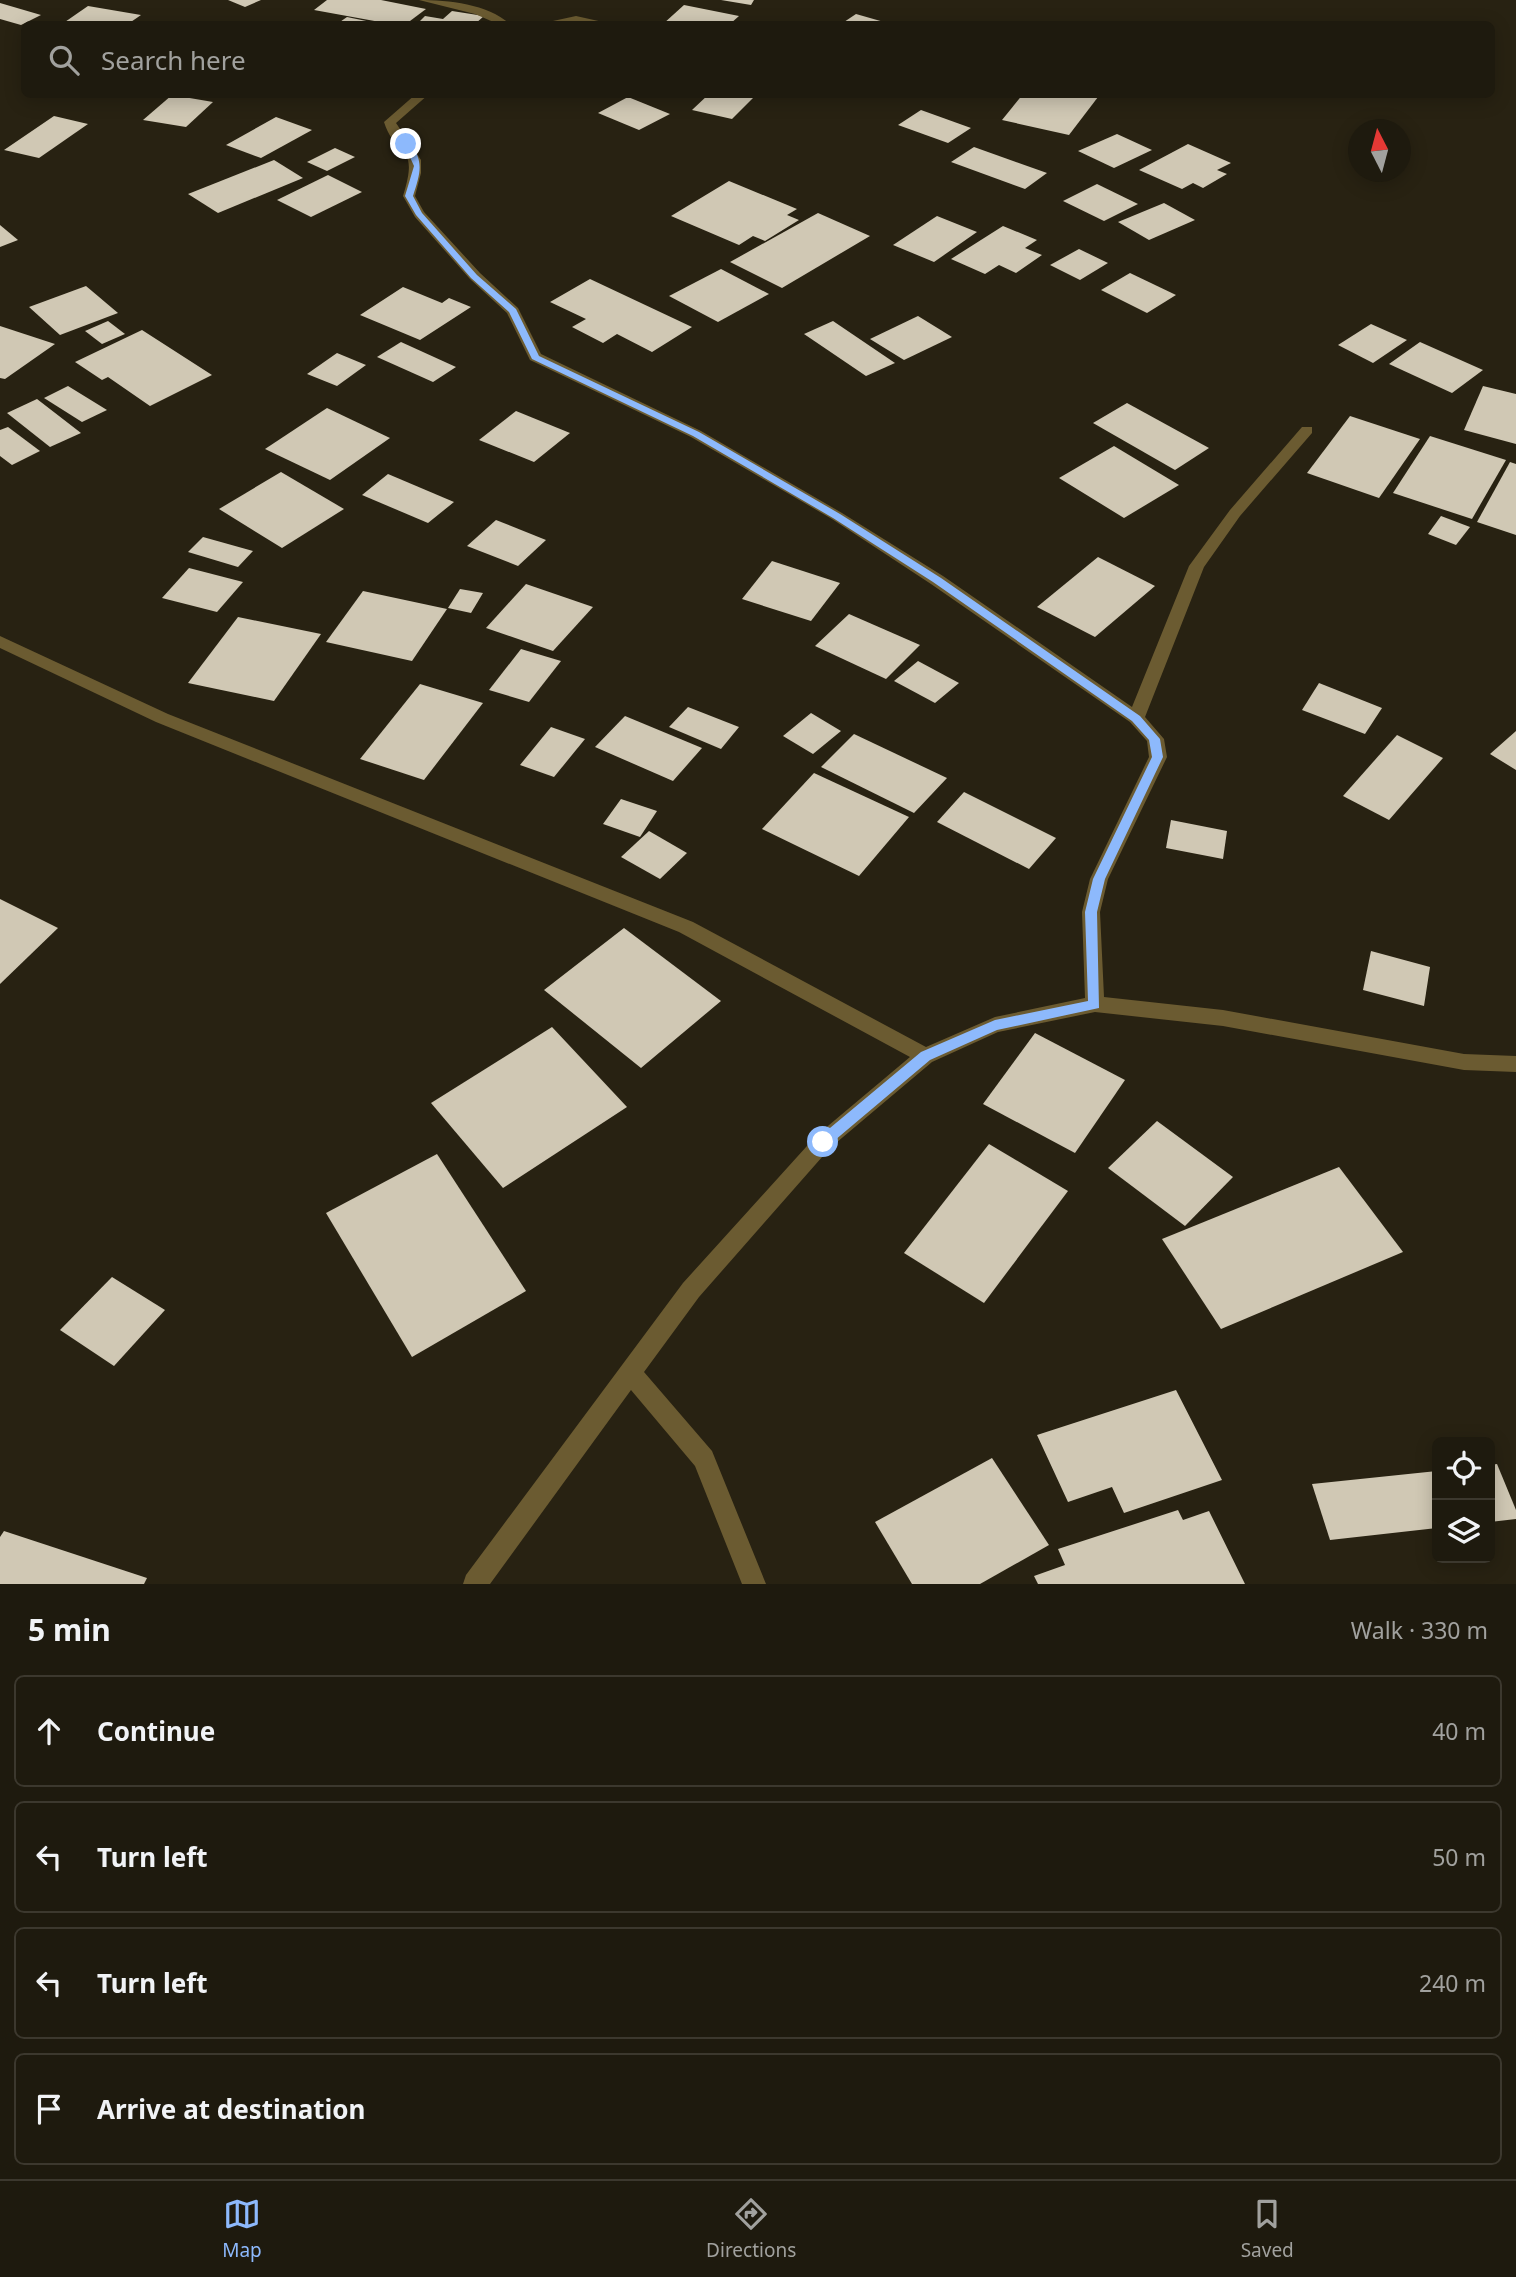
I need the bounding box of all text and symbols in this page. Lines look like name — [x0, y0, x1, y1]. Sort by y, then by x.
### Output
search box — [21, 21, 1495, 98]
icon: search — [45, 41, 83, 79]
text: Search here — [101, 42, 246, 78]
north arrow — [1348, 119, 1411, 182]
route end — [390, 128, 421, 159]
route start — [807, 1126, 838, 1157]
map controls — [1432, 1437, 1495, 1563]
button: locate — [1432, 1437, 1495, 1500]
button: layers — [1432, 1500, 1495, 1563]
text: 5 min — [28, 1609, 111, 1650]
text: Walk · 330 m — [1351, 1614, 1488, 1646]
icon: ahead — [30, 1712, 68, 1750]
text: Continue — [97, 1713, 215, 1749]
text: 40 m — [1432, 1715, 1486, 1747]
icon: left — [30, 1838, 68, 1876]
text: Turn left — [97, 1839, 208, 1875]
text: 50 m — [1432, 1841, 1486, 1873]
icon: left — [30, 1964, 68, 2002]
text: Turn left — [97, 1965, 208, 2001]
text: 240 m — [1419, 1967, 1486, 1999]
icon: arrive — [30, 2090, 68, 2128]
text: Arrive at destination — [97, 2091, 366, 2127]
tab: Map — [222, 2195, 262, 2263]
tab: Directions — [706, 2195, 796, 2263]
tab: Saved — [1241, 2195, 1294, 2263]

